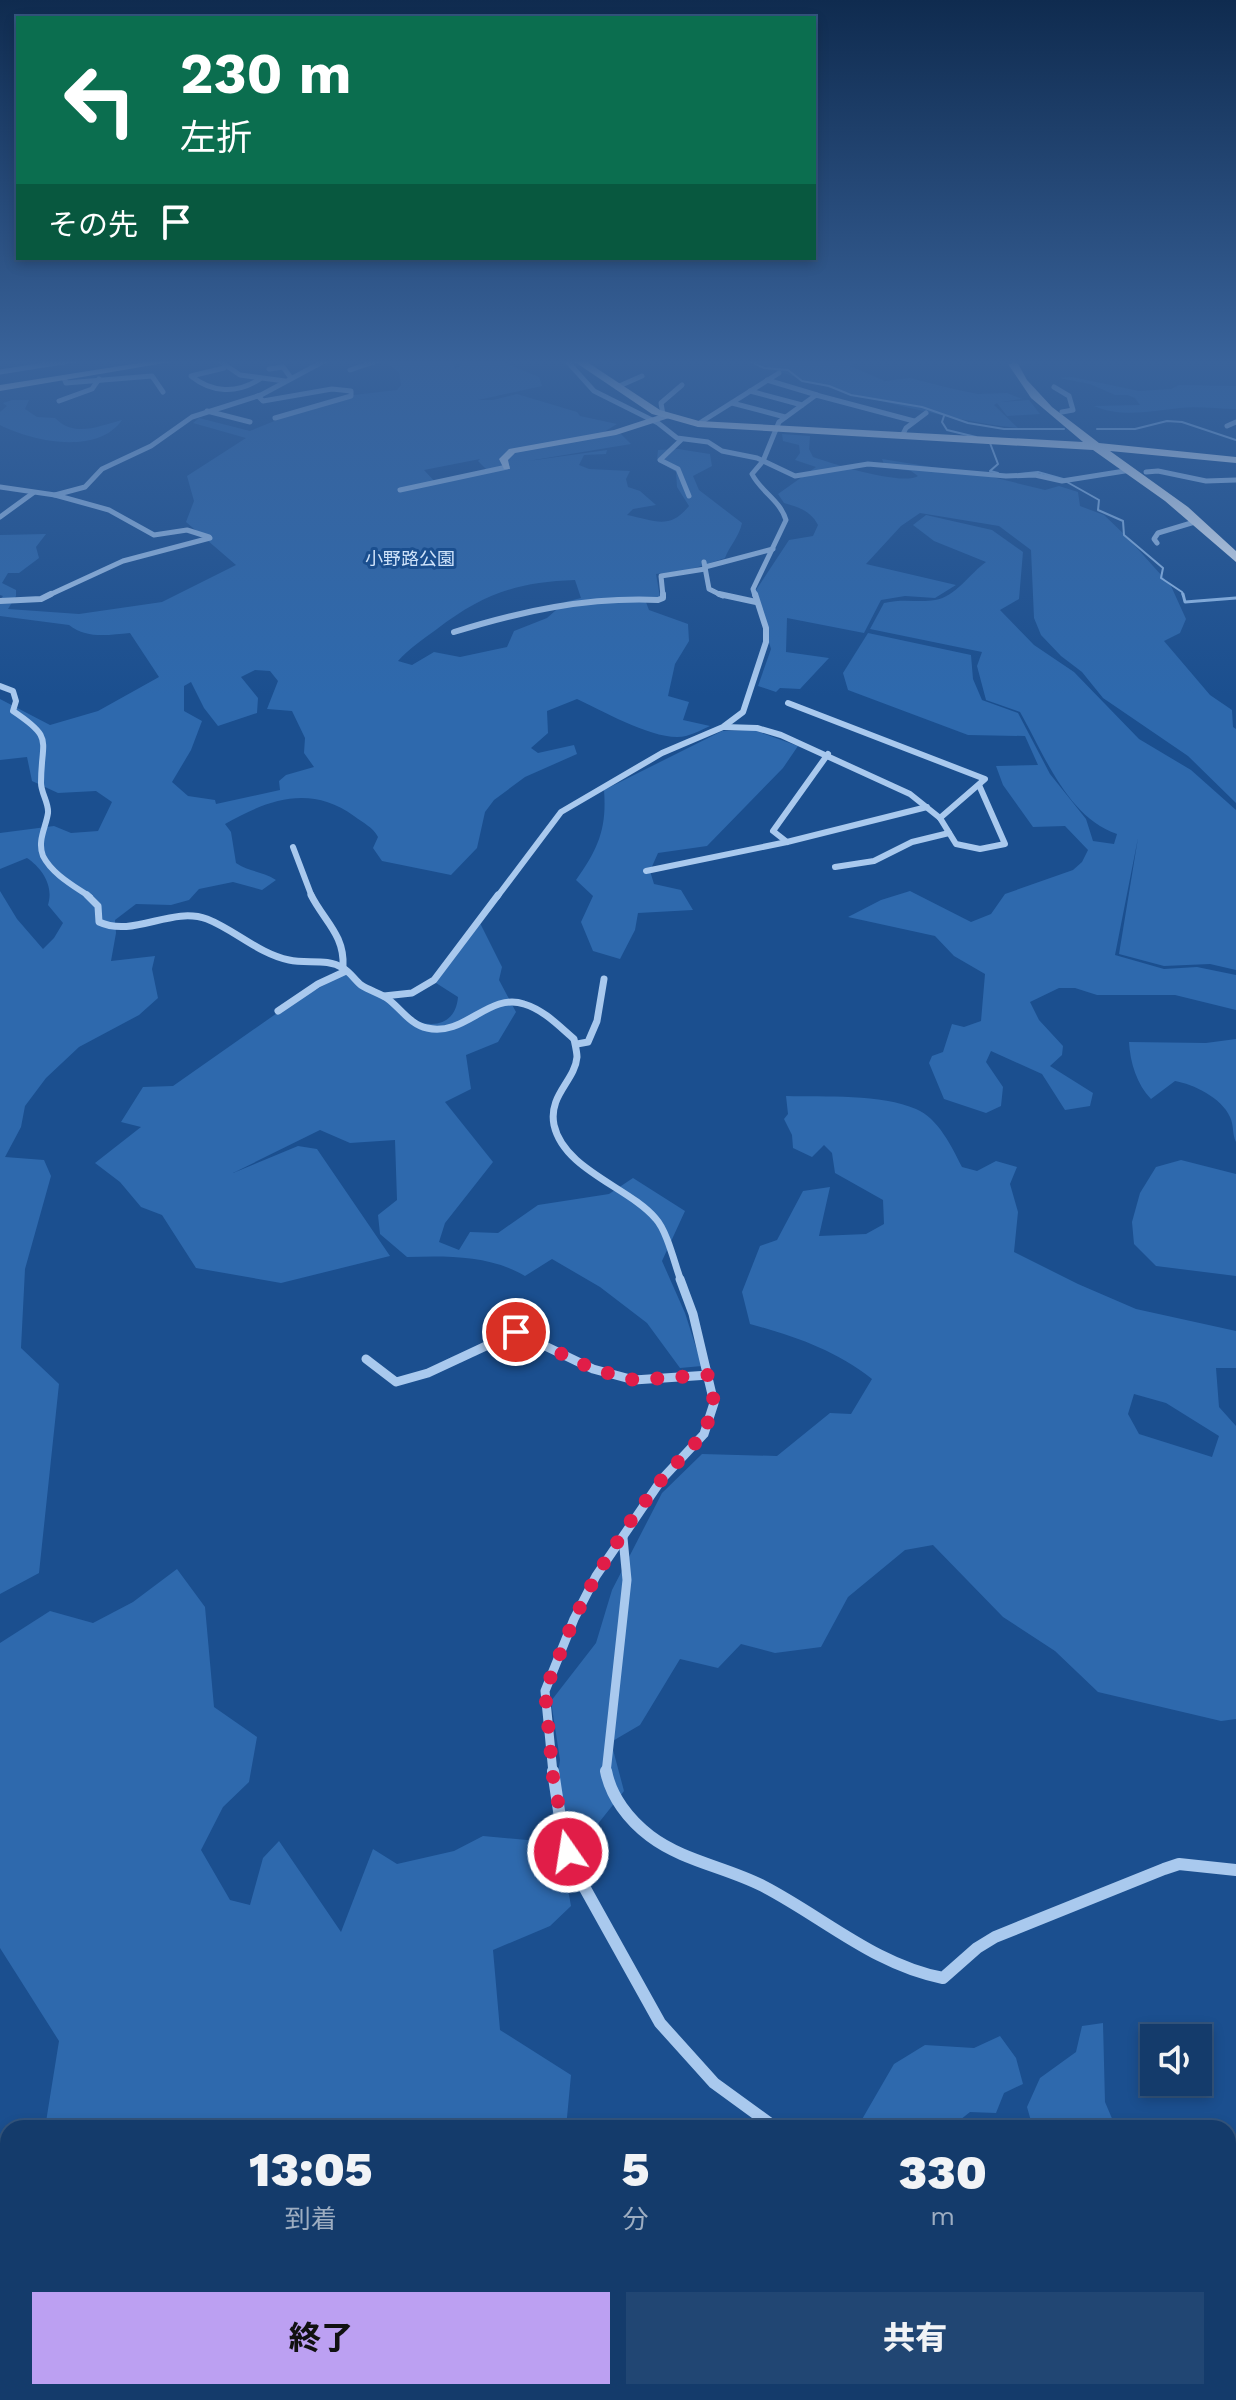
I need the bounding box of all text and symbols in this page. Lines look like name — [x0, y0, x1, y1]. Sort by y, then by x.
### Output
text: 230 m — [180, 41, 351, 107]
icon: left — [48, 48, 152, 152]
text: 左折 — [180, 117, 252, 159]
icon: arrive — [154, 200, 198, 244]
text: その先 — [48, 207, 138, 242]
park label: 小野路公園 — [365, 548, 455, 569]
pin — [482, 1298, 550, 1366]
icon: arrive — [494, 1310, 538, 1354]
position arrow — [526, 1810, 610, 1894]
map controls — [1140, 2024, 1212, 2096]
button: sound — [1140, 2024, 1212, 2096]
text: 13:05 — [249, 2141, 372, 2198]
text: 5 — [621, 2141, 649, 2198]
text: 330 — [898, 2144, 987, 2201]
text: m — [930, 2201, 955, 2231]
text: 到着 — [285, 2204, 337, 2234]
text: 分 — [622, 2204, 648, 2234]
button: 終了 — [32, 2292, 610, 2384]
button: 共有 — [626, 2292, 1204, 2384]

